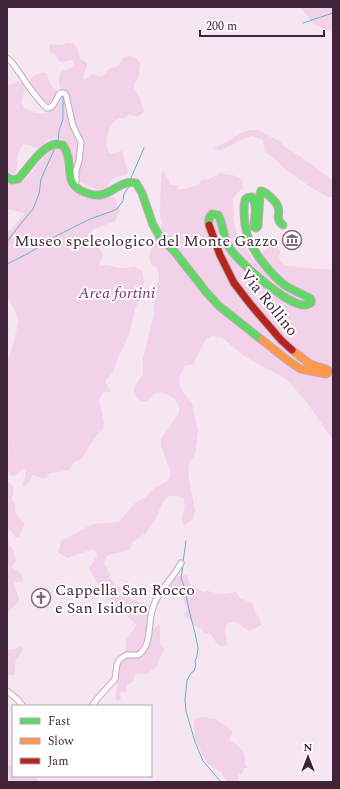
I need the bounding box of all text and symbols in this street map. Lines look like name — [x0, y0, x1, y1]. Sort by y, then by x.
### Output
scale bar — [200, 12, 324, 38]
text: 200 m — [206, 17, 237, 36]
place label: Museo speleologico del Monte Gazzo — [14, 229, 278, 253]
museum icon: Museo speleologico del Monte Gazzo — [281, 229, 303, 251]
street label: Via Rollino — [235, 264, 304, 341]
park label: Area fortini — [78, 281, 156, 305]
place label: Cappella San Rocco e San Isidoro — [55, 578, 195, 620]
church icon: Cappella San Rocco e San Isidoro — [30, 587, 52, 609]
legend — [12, 705, 152, 777]
text: Fast — [48, 712, 70, 731]
text: Slow — [48, 732, 74, 751]
north arrow — [288, 737, 328, 777]
text: N — [304, 739, 313, 756]
text: Jam — [48, 752, 69, 771]

